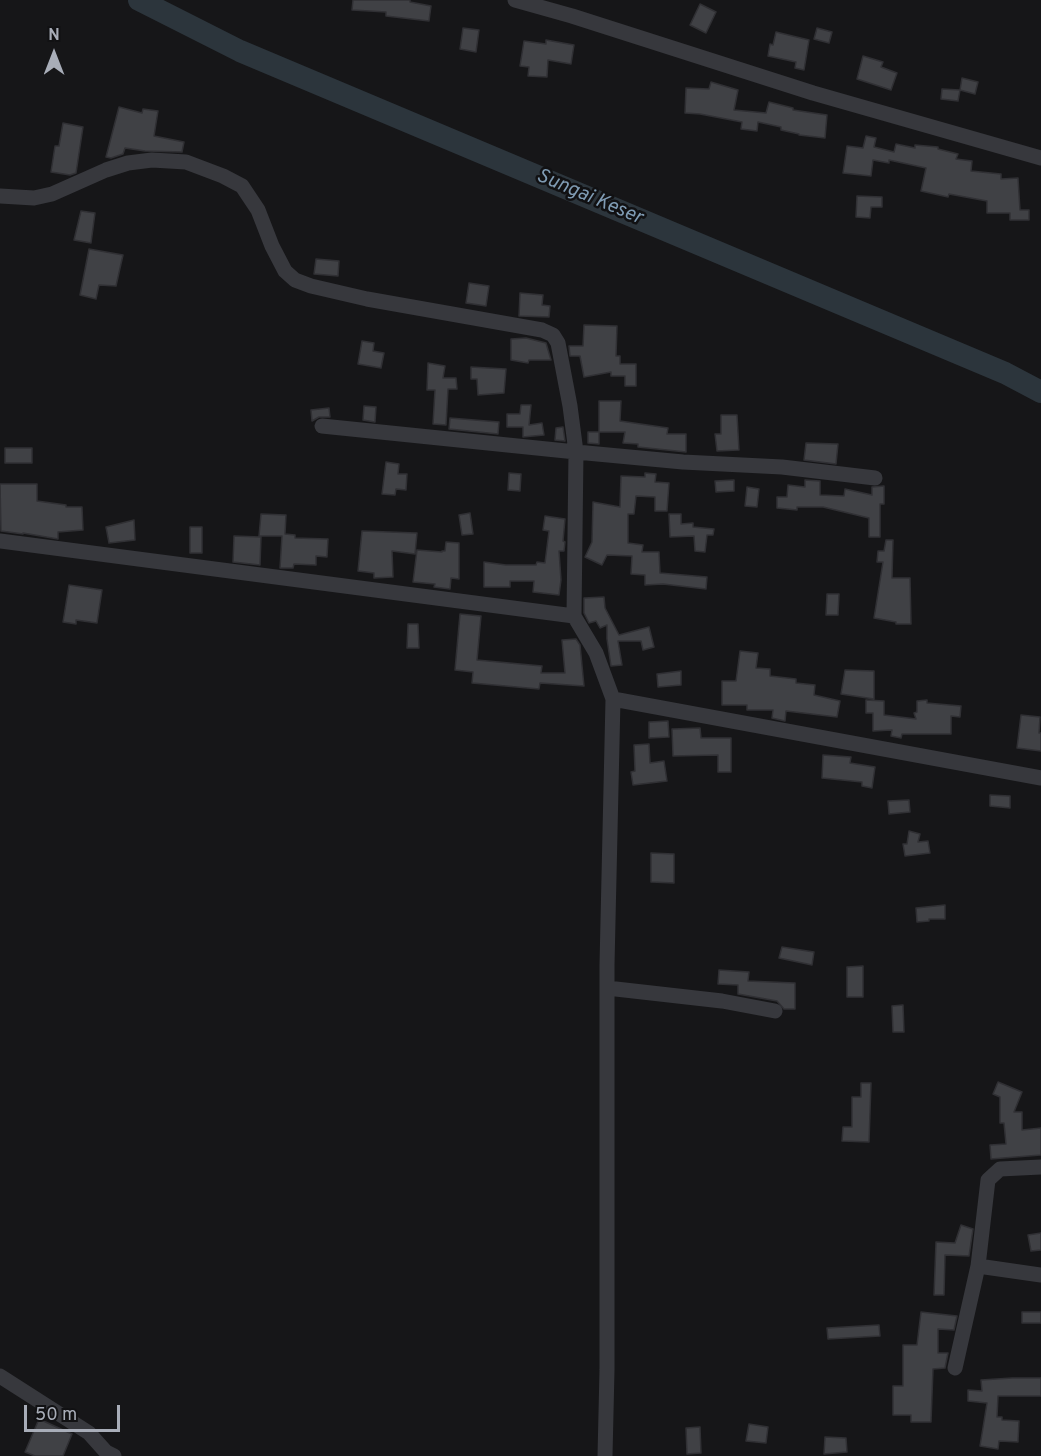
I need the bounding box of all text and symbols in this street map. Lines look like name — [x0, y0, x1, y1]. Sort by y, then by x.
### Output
north arrow — [24, 24, 84, 84]
text: N — [48, 26, 60, 46]
water label: Sungai Keser — [532, 165, 646, 231]
scale bar — [27, 1393, 123, 1431]
text: 50 m — [35, 1404, 77, 1427]

